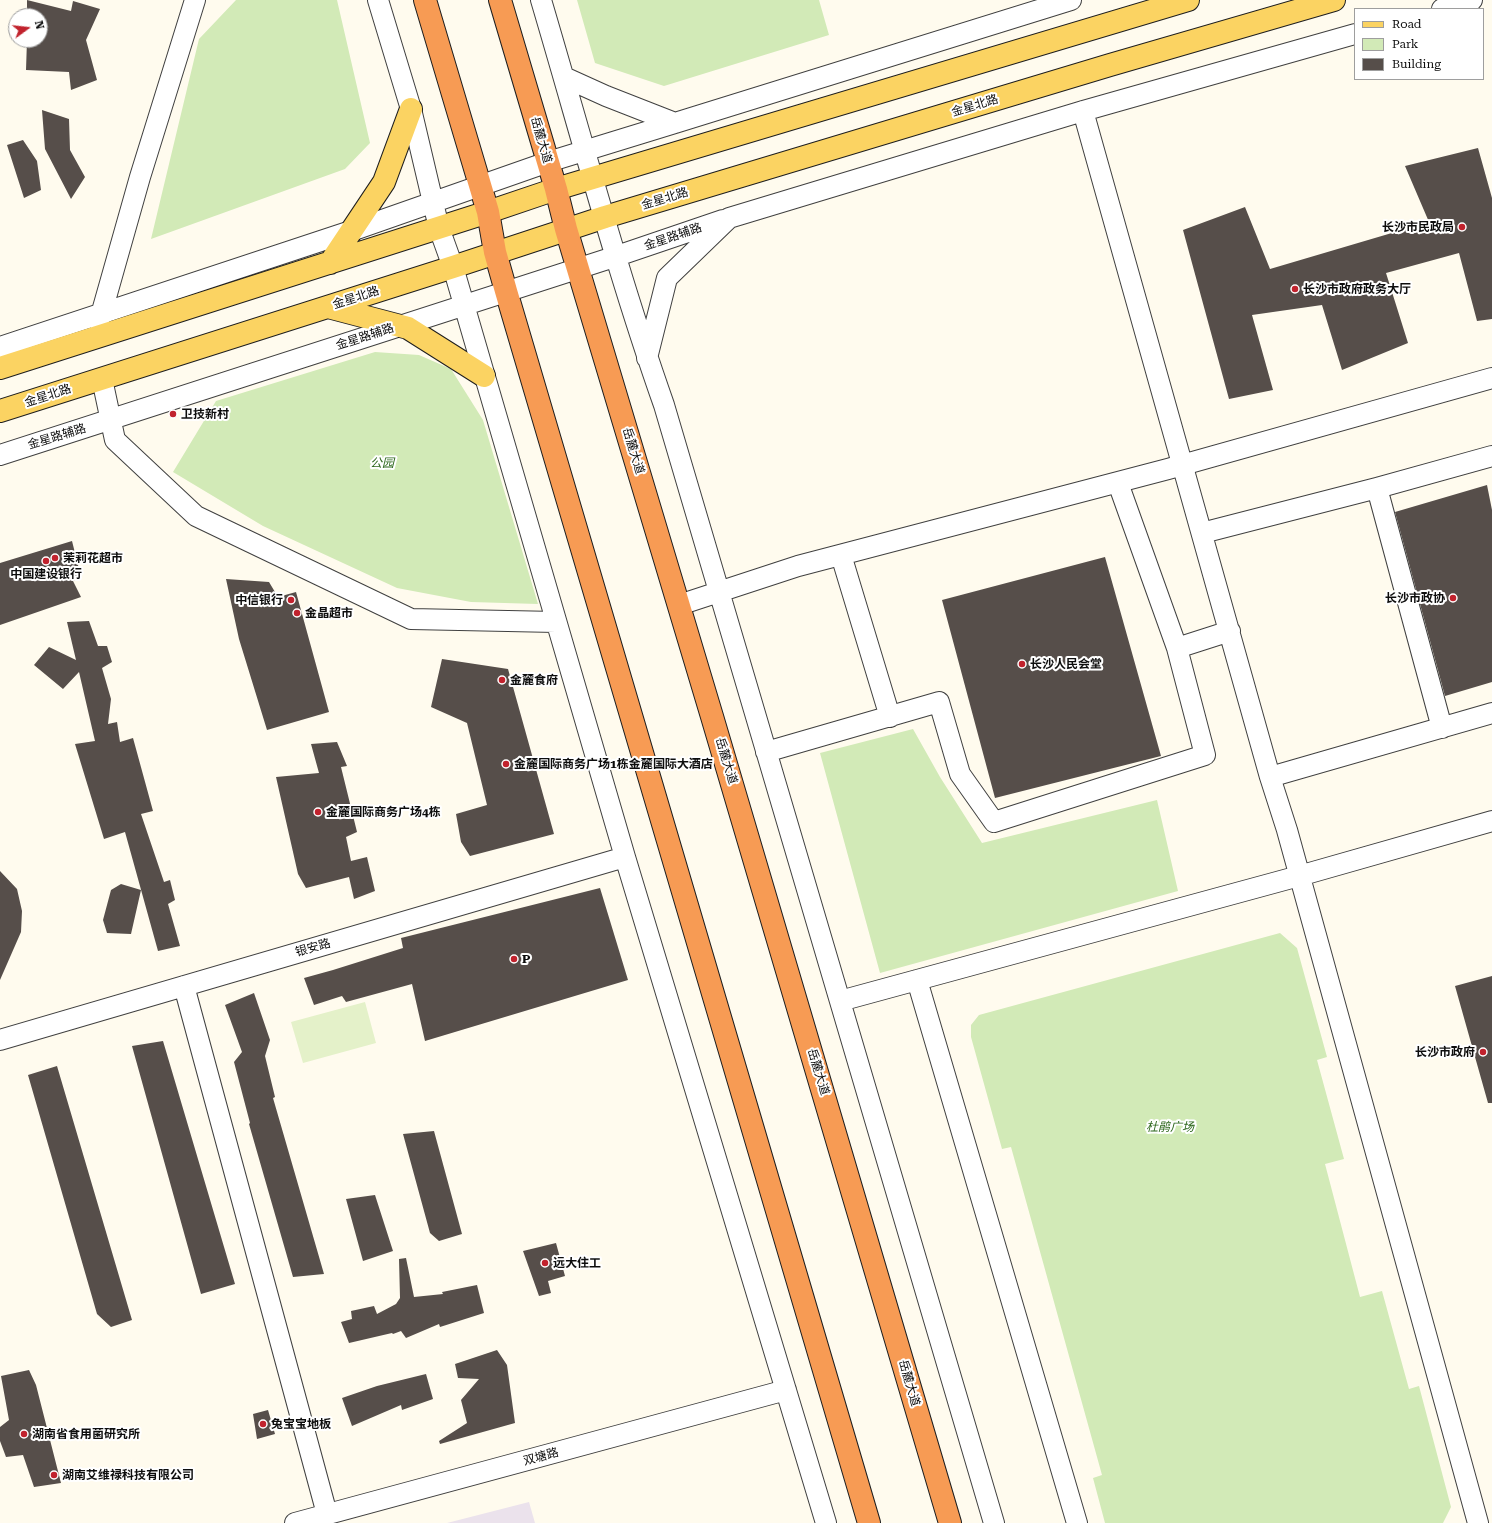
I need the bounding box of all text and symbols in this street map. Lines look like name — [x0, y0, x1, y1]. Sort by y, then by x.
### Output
north arrow — [8, 8, 48, 48]
legend — [1354, 8, 1484, 80]
text: Road — [1392, 17, 1421, 31]
text: N — [32, 19, 46, 31]
text: Park — [1392, 37, 1418, 51]
text: Building — [1392, 57, 1441, 71]
street label: 金星北路 — [950, 92, 1000, 120]
street label: 岳麓大道 — [527, 115, 555, 165]
street label: 金星北路 — [640, 185, 690, 213]
street label: 金星路辅路 — [642, 220, 704, 254]
place label: 长沙市民政局 — [1382, 220, 1454, 234]
marker: 长沙市民政局 — [1457, 222, 1467, 232]
place label: 长沙市政府政务大厅 — [1303, 282, 1411, 296]
street label: 金星北路 — [331, 284, 381, 312]
marker: 长沙市政府政务大厅 — [1290, 284, 1300, 294]
street label: 金星路辅路 — [334, 321, 396, 353]
street label: 金星北路 — [23, 382, 73, 410]
place label: 卫技新村 — [181, 407, 229, 421]
marker: 卫技新村 — [168, 409, 178, 419]
street label: 金星路辅路 — [26, 421, 88, 453]
street label: 岳麓大道 — [619, 426, 647, 476]
park label: 公园 — [370, 456, 394, 470]
place label: 茉莉花超市 — [63, 551, 123, 565]
marker: 茉莉花超市 — [50, 553, 60, 563]
marker: 中国建设银行 — [41, 556, 51, 566]
place label: 中国建设银行 — [10, 567, 82, 581]
place label: 长沙市政协 — [1385, 591, 1445, 605]
place label: 中信银行 — [235, 593, 283, 607]
marker: 长沙市政协 — [1448, 593, 1458, 603]
marker: 中信银行 — [286, 595, 296, 605]
place label: 金晶超市 — [305, 606, 353, 620]
marker: 金晶超市 — [292, 608, 302, 618]
place label: 长沙人民会堂 — [1030, 657, 1102, 671]
marker: 长沙人民会堂 — [1017, 659, 1027, 669]
place label: 金麓食府 — [510, 673, 558, 687]
marker: 金麓食府 — [497, 675, 507, 685]
street label: 岳麓大道 — [712, 736, 740, 786]
place label: 金麓国际商务广场1栋金麓国际大酒店 — [514, 757, 713, 771]
marker: 金麓国际商务广场1栋金麓国际大酒店 — [501, 759, 511, 769]
place label: 金麓国际商务广场4栋 — [326, 805, 441, 819]
marker: 金麓国际商务广场4栋 — [313, 807, 323, 817]
street label: 银安路 — [294, 936, 332, 960]
place label: P — [522, 952, 530, 966]
marker: P — [509, 954, 519, 964]
place label: 长沙市政府 — [1415, 1045, 1475, 1059]
street label: 岳麓大道 — [804, 1047, 832, 1097]
marker: 长沙市政府 — [1478, 1047, 1488, 1057]
park label: 杜鹃广场 — [1146, 1120, 1194, 1134]
place label: 远大住工 — [553, 1256, 601, 1270]
marker: 远大住工 — [540, 1258, 550, 1268]
street label: 岳麓大道 — [895, 1358, 923, 1408]
place label: 兔宝宝地板 — [271, 1417, 331, 1431]
marker: 兔宝宝地板 — [258, 1419, 268, 1429]
place label: 湖南省食用菌研究所 — [32, 1427, 140, 1441]
marker: 湖南省食用菌研究所 — [19, 1429, 29, 1439]
street label: 双塘路 — [522, 1445, 560, 1469]
place label: 湖南艾维禄科技有限公司 — [62, 1468, 194, 1482]
marker: 湖南艾维禄科技有限公司 — [49, 1470, 59, 1480]

